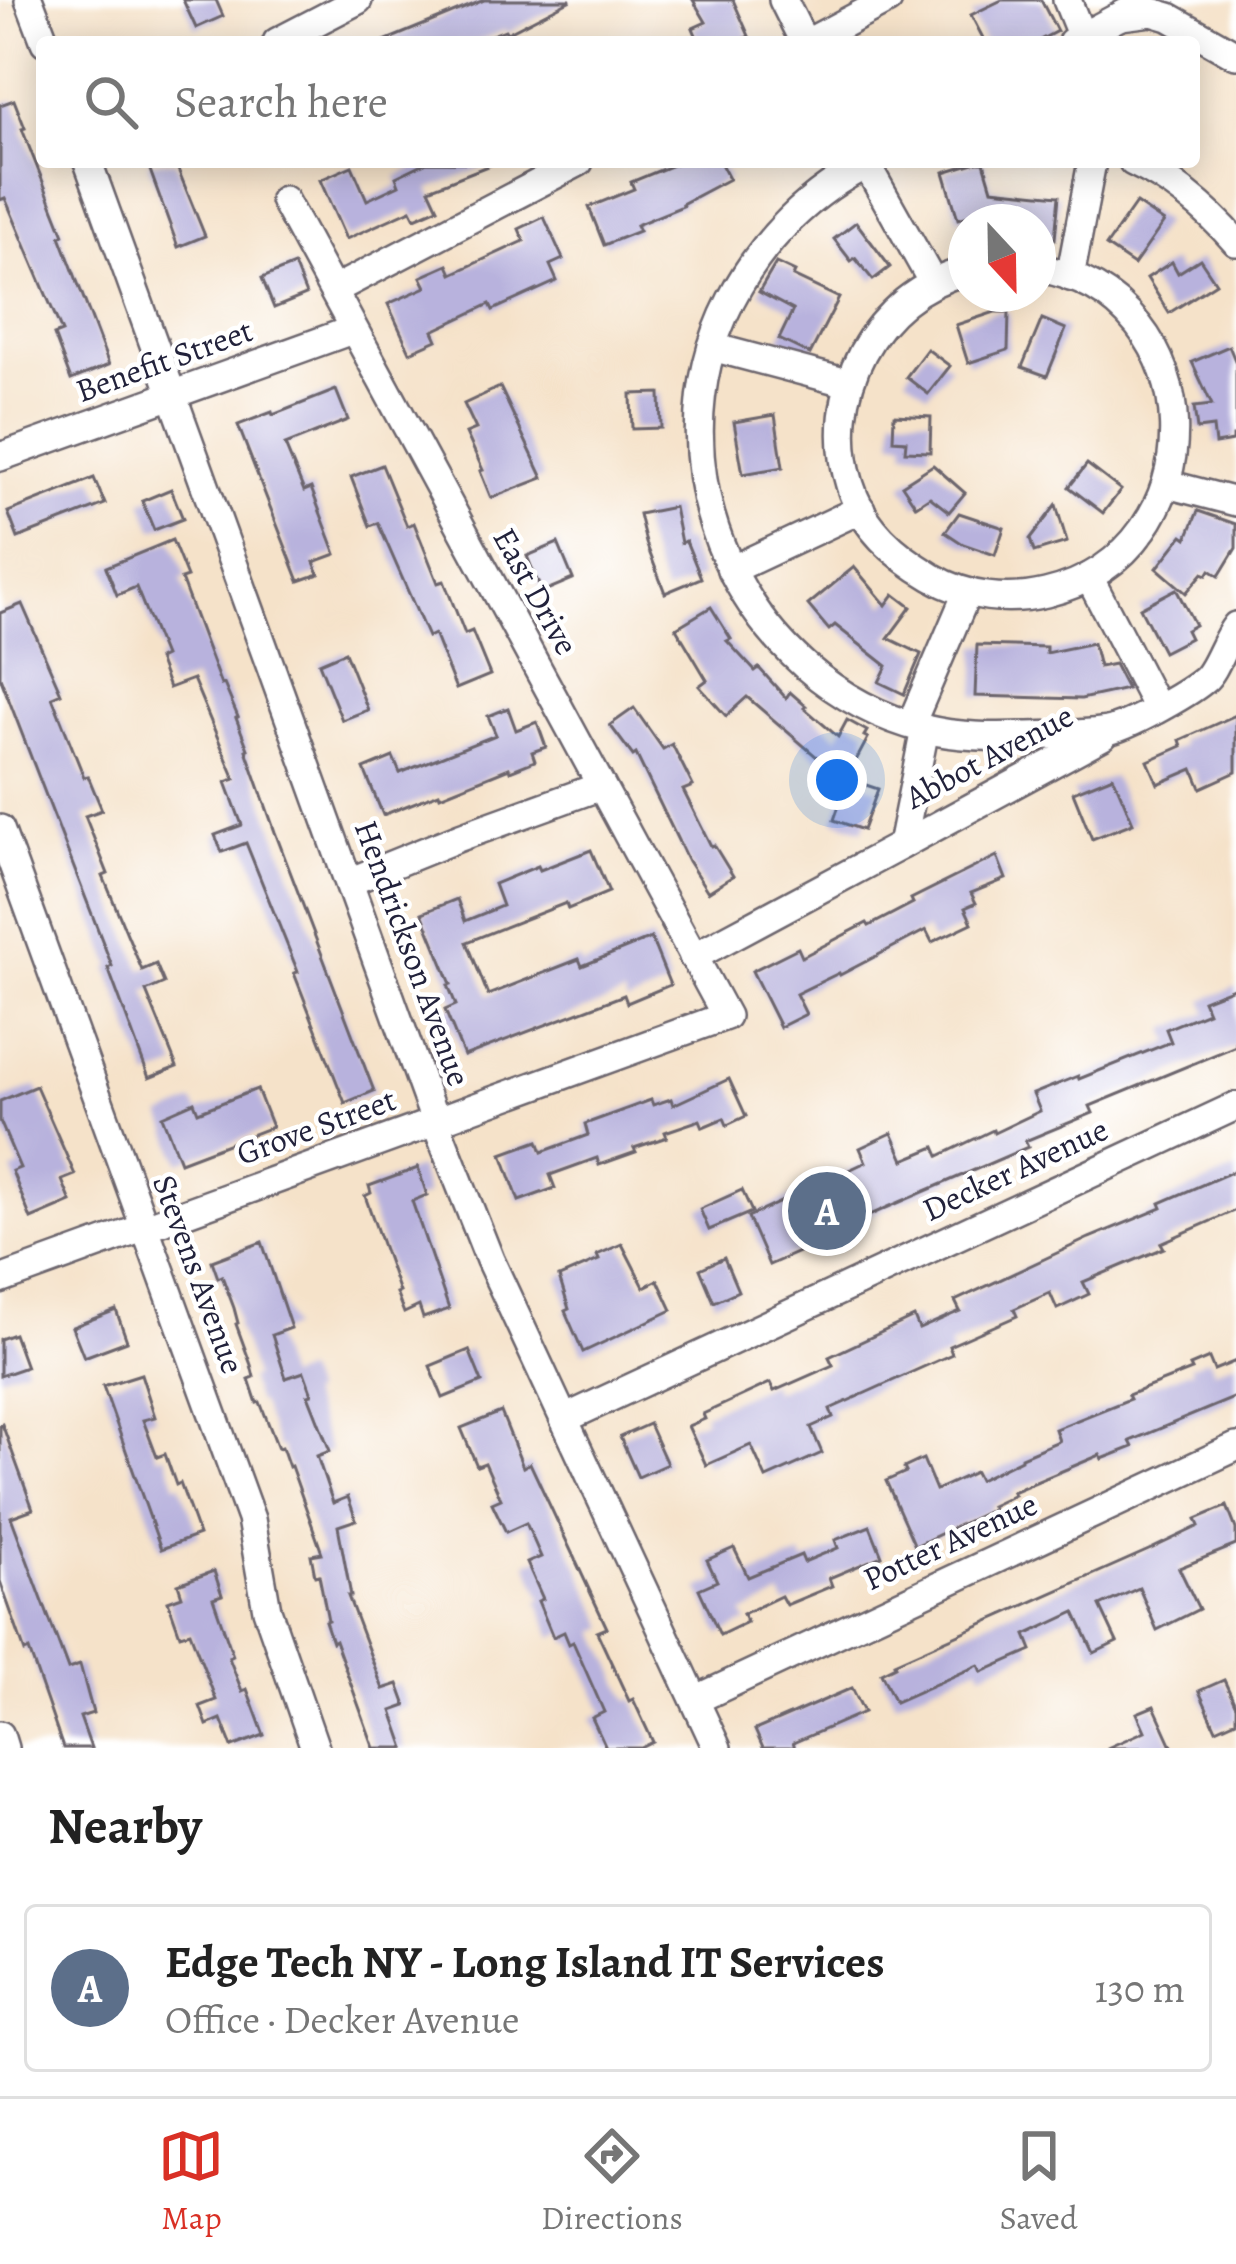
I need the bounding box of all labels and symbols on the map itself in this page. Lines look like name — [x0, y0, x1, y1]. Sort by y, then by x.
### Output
north arrow — [948, 204, 1056, 312]
street label: Benefit Street — [69, 307, 259, 413]
street label: East Drive — [483, 519, 589, 663]
street label: Abbot Avenue — [896, 693, 1081, 820]
your location — [807, 750, 867, 810]
street label: Hendrickson Avenue — [344, 814, 482, 1092]
street label: Grove Street — [230, 1076, 402, 1176]
street label: Decker Avenue — [915, 1106, 1115, 1232]
pin: A — [788, 1166, 866, 1256]
street label: Stevens Avenue — [142, 1168, 256, 1380]
street label: Potter Avenue — [856, 1481, 1044, 1601]

